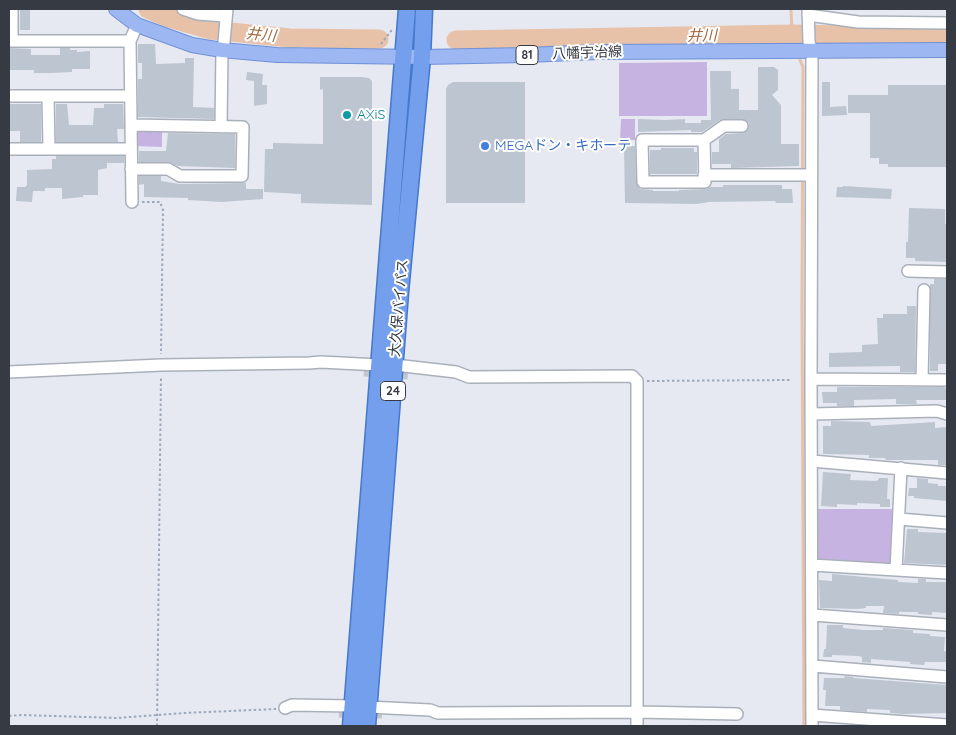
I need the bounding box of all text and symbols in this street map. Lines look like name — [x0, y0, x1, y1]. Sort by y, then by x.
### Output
water label: 井川 — [245, 24, 277, 46]
water label: 井川 — [687, 27, 717, 45]
street label: 八幡宇治線 — [552, 43, 622, 63]
road number: 81 — [516, 46, 538, 64]
place label: AXiS — [357, 107, 385, 123]
marker: AXiS — [341, 109, 353, 121]
place label: MEGAドン・キホーテ — [495, 138, 631, 154]
marker: MEGAドン・キホーテ — [479, 140, 491, 152]
street label: 大久保バイパス — [386, 258, 412, 358]
road number: 24 — [380, 382, 406, 401]

